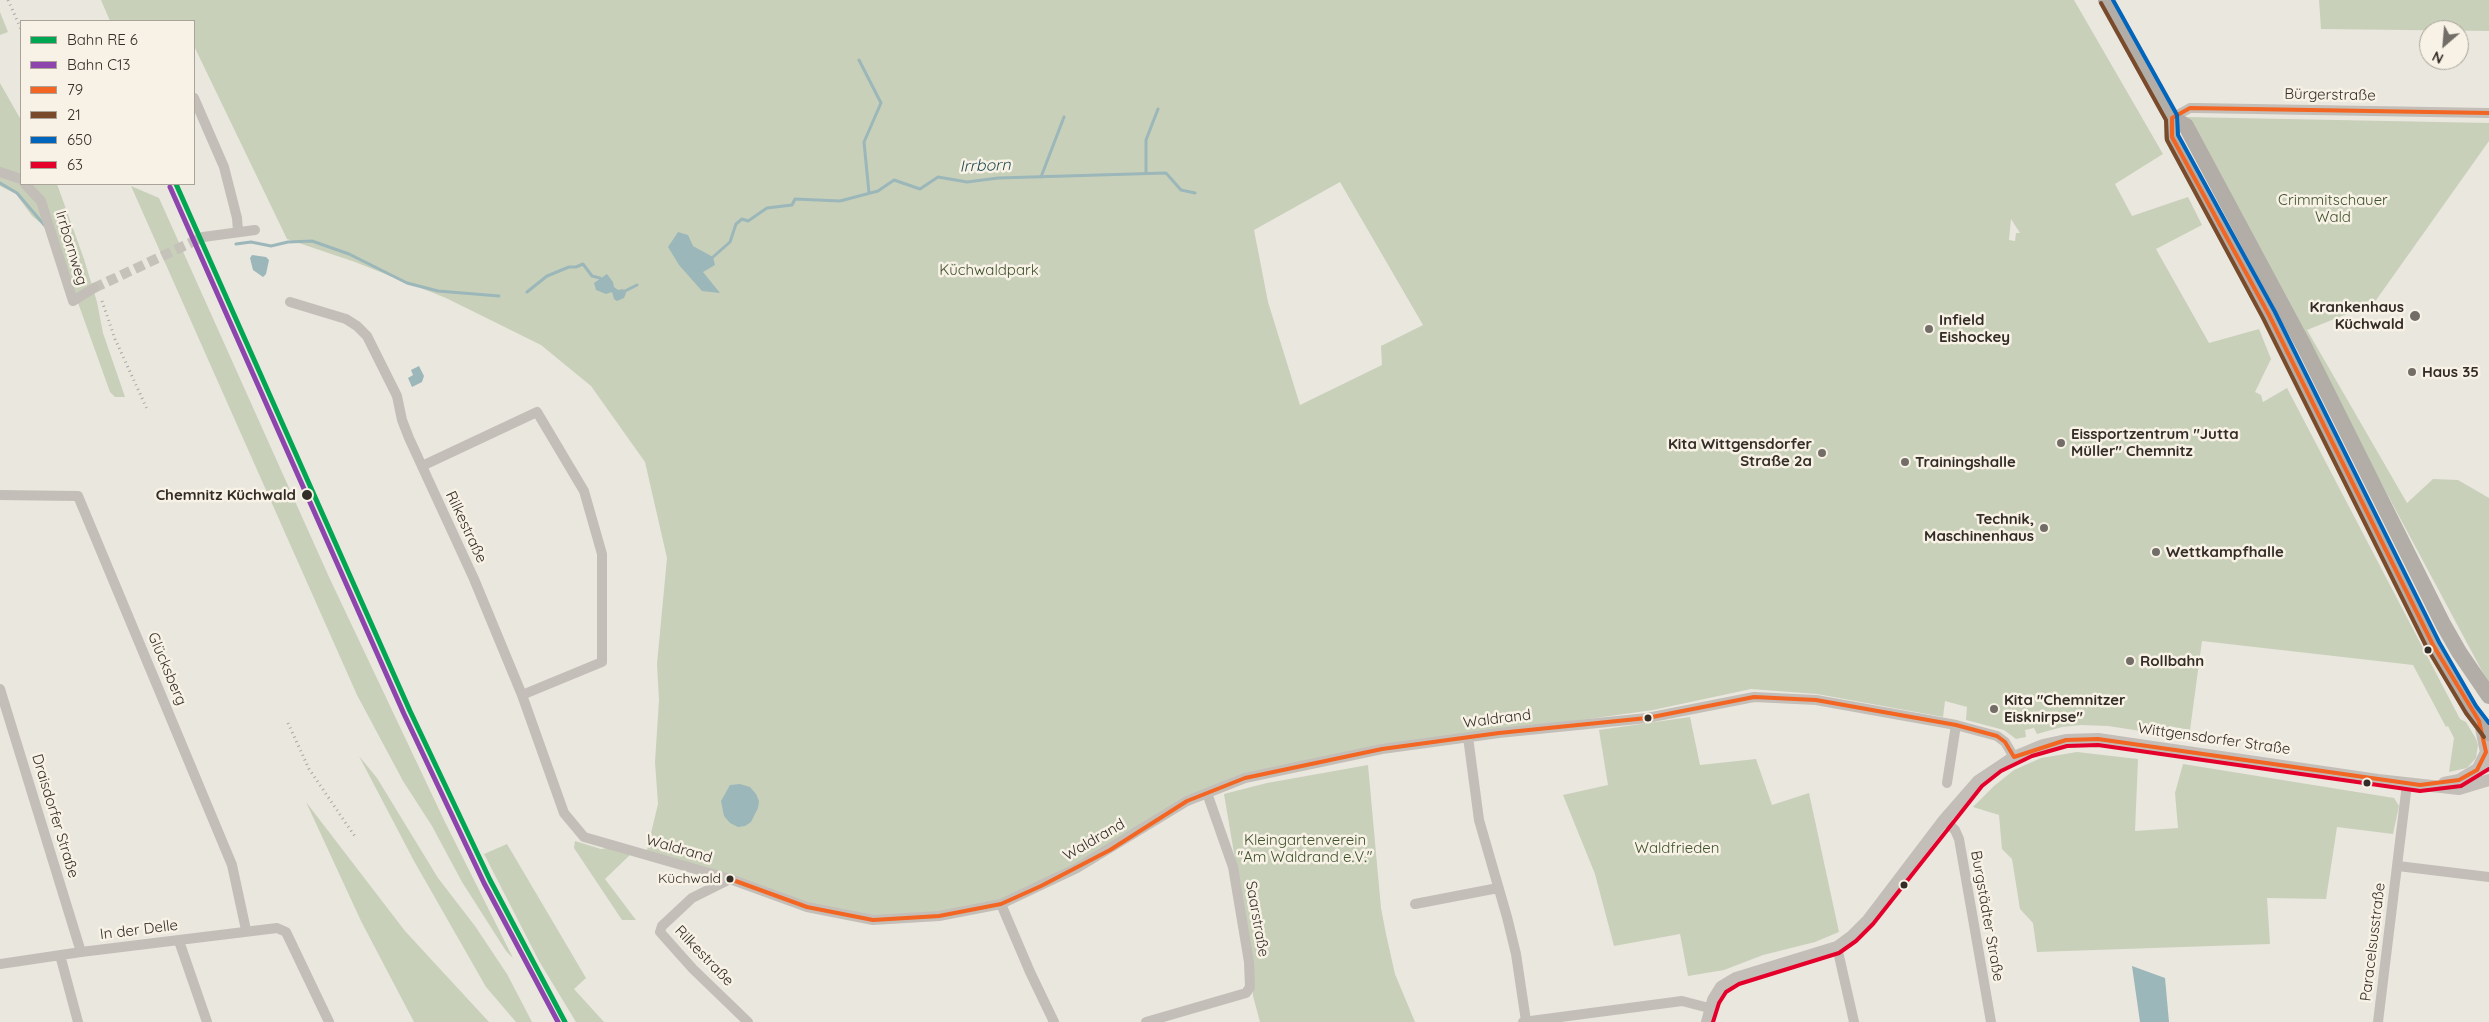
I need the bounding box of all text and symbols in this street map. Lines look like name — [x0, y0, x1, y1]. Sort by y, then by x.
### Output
legend — [20, 20, 195, 185]
north arrow — [2419, 20, 2469, 70]
text: Bahn RE 6 — [67, 30, 138, 49]
text: N — [2429, 47, 2446, 68]
text: Bahn C13 — [67, 55, 130, 74]
text: 79 — [67, 80, 83, 99]
street label: Bürgerstraße — [2284, 85, 2376, 105]
text: 21 — [67, 105, 81, 124]
text: 650 — [67, 130, 92, 149]
text: 63 — [67, 155, 83, 174]
water label: Irrborn — [959, 156, 1011, 176]
park label: Crimmitschauer Wald — [2278, 191, 2388, 226]
street label: Irrbornweg — [51, 209, 91, 287]
park label: Küchwaldpark — [939, 261, 1039, 279]
place label: Krankenhaus Küchwald — [2310, 298, 2404, 333]
marker: Krankenhaus Küchwald — [2408, 309, 2422, 323]
place label: Infield Eishockey — [1939, 311, 2010, 346]
marker: Infield Eishockey — [1923, 323, 1935, 335]
place label: Haus 35 — [2422, 363, 2479, 381]
marker: Haus 35 — [2406, 366, 2418, 378]
place label: Eissportzentrum "Jutta Müller" Chemnitz — [2071, 425, 2239, 460]
place label: Kita Wittgensdorfer Straße 2a — [1668, 435, 1812, 470]
marker: Eissportzentrum "Jutta Müller" Chemnitz — [2055, 437, 2067, 449]
marker: Kita Wittgensdorfer Straße 2a — [1816, 447, 1828, 459]
place label: Trainingshalle — [1915, 453, 2016, 471]
marker: Trainingshalle — [1899, 456, 1911, 468]
place label: Chemnitz Küchwald — [156, 486, 296, 504]
marker: Chemnitz Küchwald — [300, 488, 314, 502]
street label: Rilkestraße — [442, 488, 490, 566]
place label: Technik, Maschinenhaus — [1924, 510, 2034, 545]
marker: Technik, Maschinenhaus — [2038, 522, 2050, 534]
place label: Wettkampfhalle — [2166, 543, 2284, 561]
marker: Wettkampfhalle — [2150, 546, 2162, 558]
street label: Glücksberg — [144, 630, 190, 708]
unlabelled marker — [2423, 645, 2433, 655]
place label: Rollbahn — [2140, 652, 2204, 670]
marker: Rollbahn — [2124, 655, 2136, 667]
place label: Kita "Chemnitzer Eisknirpse" — [2004, 691, 2126, 726]
marker: Kita "Chemnitzer Eisknirpse" — [1988, 703, 2000, 715]
street label: Waldrand — [1462, 706, 1532, 732]
unlabelled marker — [1643, 713, 1653, 723]
street label: Wittgensdorfer Straße — [2137, 719, 2291, 759]
street label: Draisdorfer Straße — [28, 752, 82, 880]
unlabelled marker — [2362, 778, 2372, 788]
street label: Waldrand — [1060, 815, 1128, 865]
street label: Waldrand — [644, 831, 714, 867]
park label: Kleingartenverein "Am Waldrand e.V." — [1237, 831, 1373, 866]
park label: Waldfrieden — [1635, 839, 1719, 857]
street label: Burgstädter Straße — [1967, 849, 2007, 983]
place label: Küchwald — [658, 871, 721, 887]
marker: Küchwald — [725, 874, 735, 884]
street label: Saarstraße — [1241, 880, 1273, 958]
unlabelled marker — [1899, 880, 1909, 890]
street label: Paracelsusstraße — [2357, 882, 2389, 1002]
street label: In der Delle — [99, 916, 179, 944]
street label: Rilkestraße — [671, 922, 737, 990]

